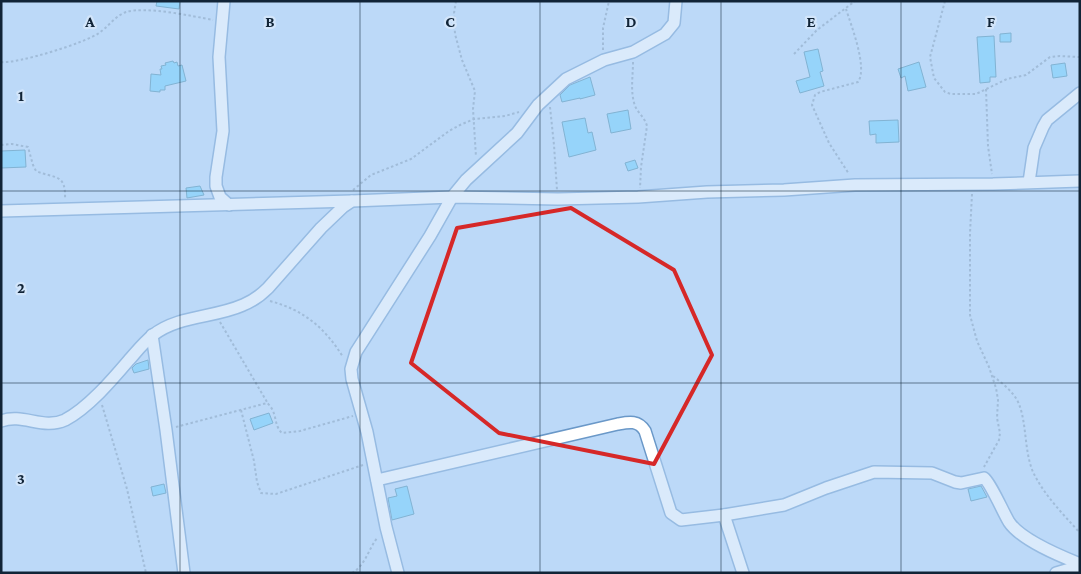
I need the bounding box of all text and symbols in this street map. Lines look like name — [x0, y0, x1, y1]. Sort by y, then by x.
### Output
text: A — [84, 13, 95, 30]
text: B — [265, 13, 275, 30]
text: C — [445, 13, 455, 30]
text: D — [625, 13, 637, 30]
text: E — [806, 13, 816, 30]
text: F — [987, 13, 996, 30]
text: 1 — [18, 87, 24, 104]
text: 2 — [17, 279, 25, 296]
text: 3 — [17, 470, 25, 487]

